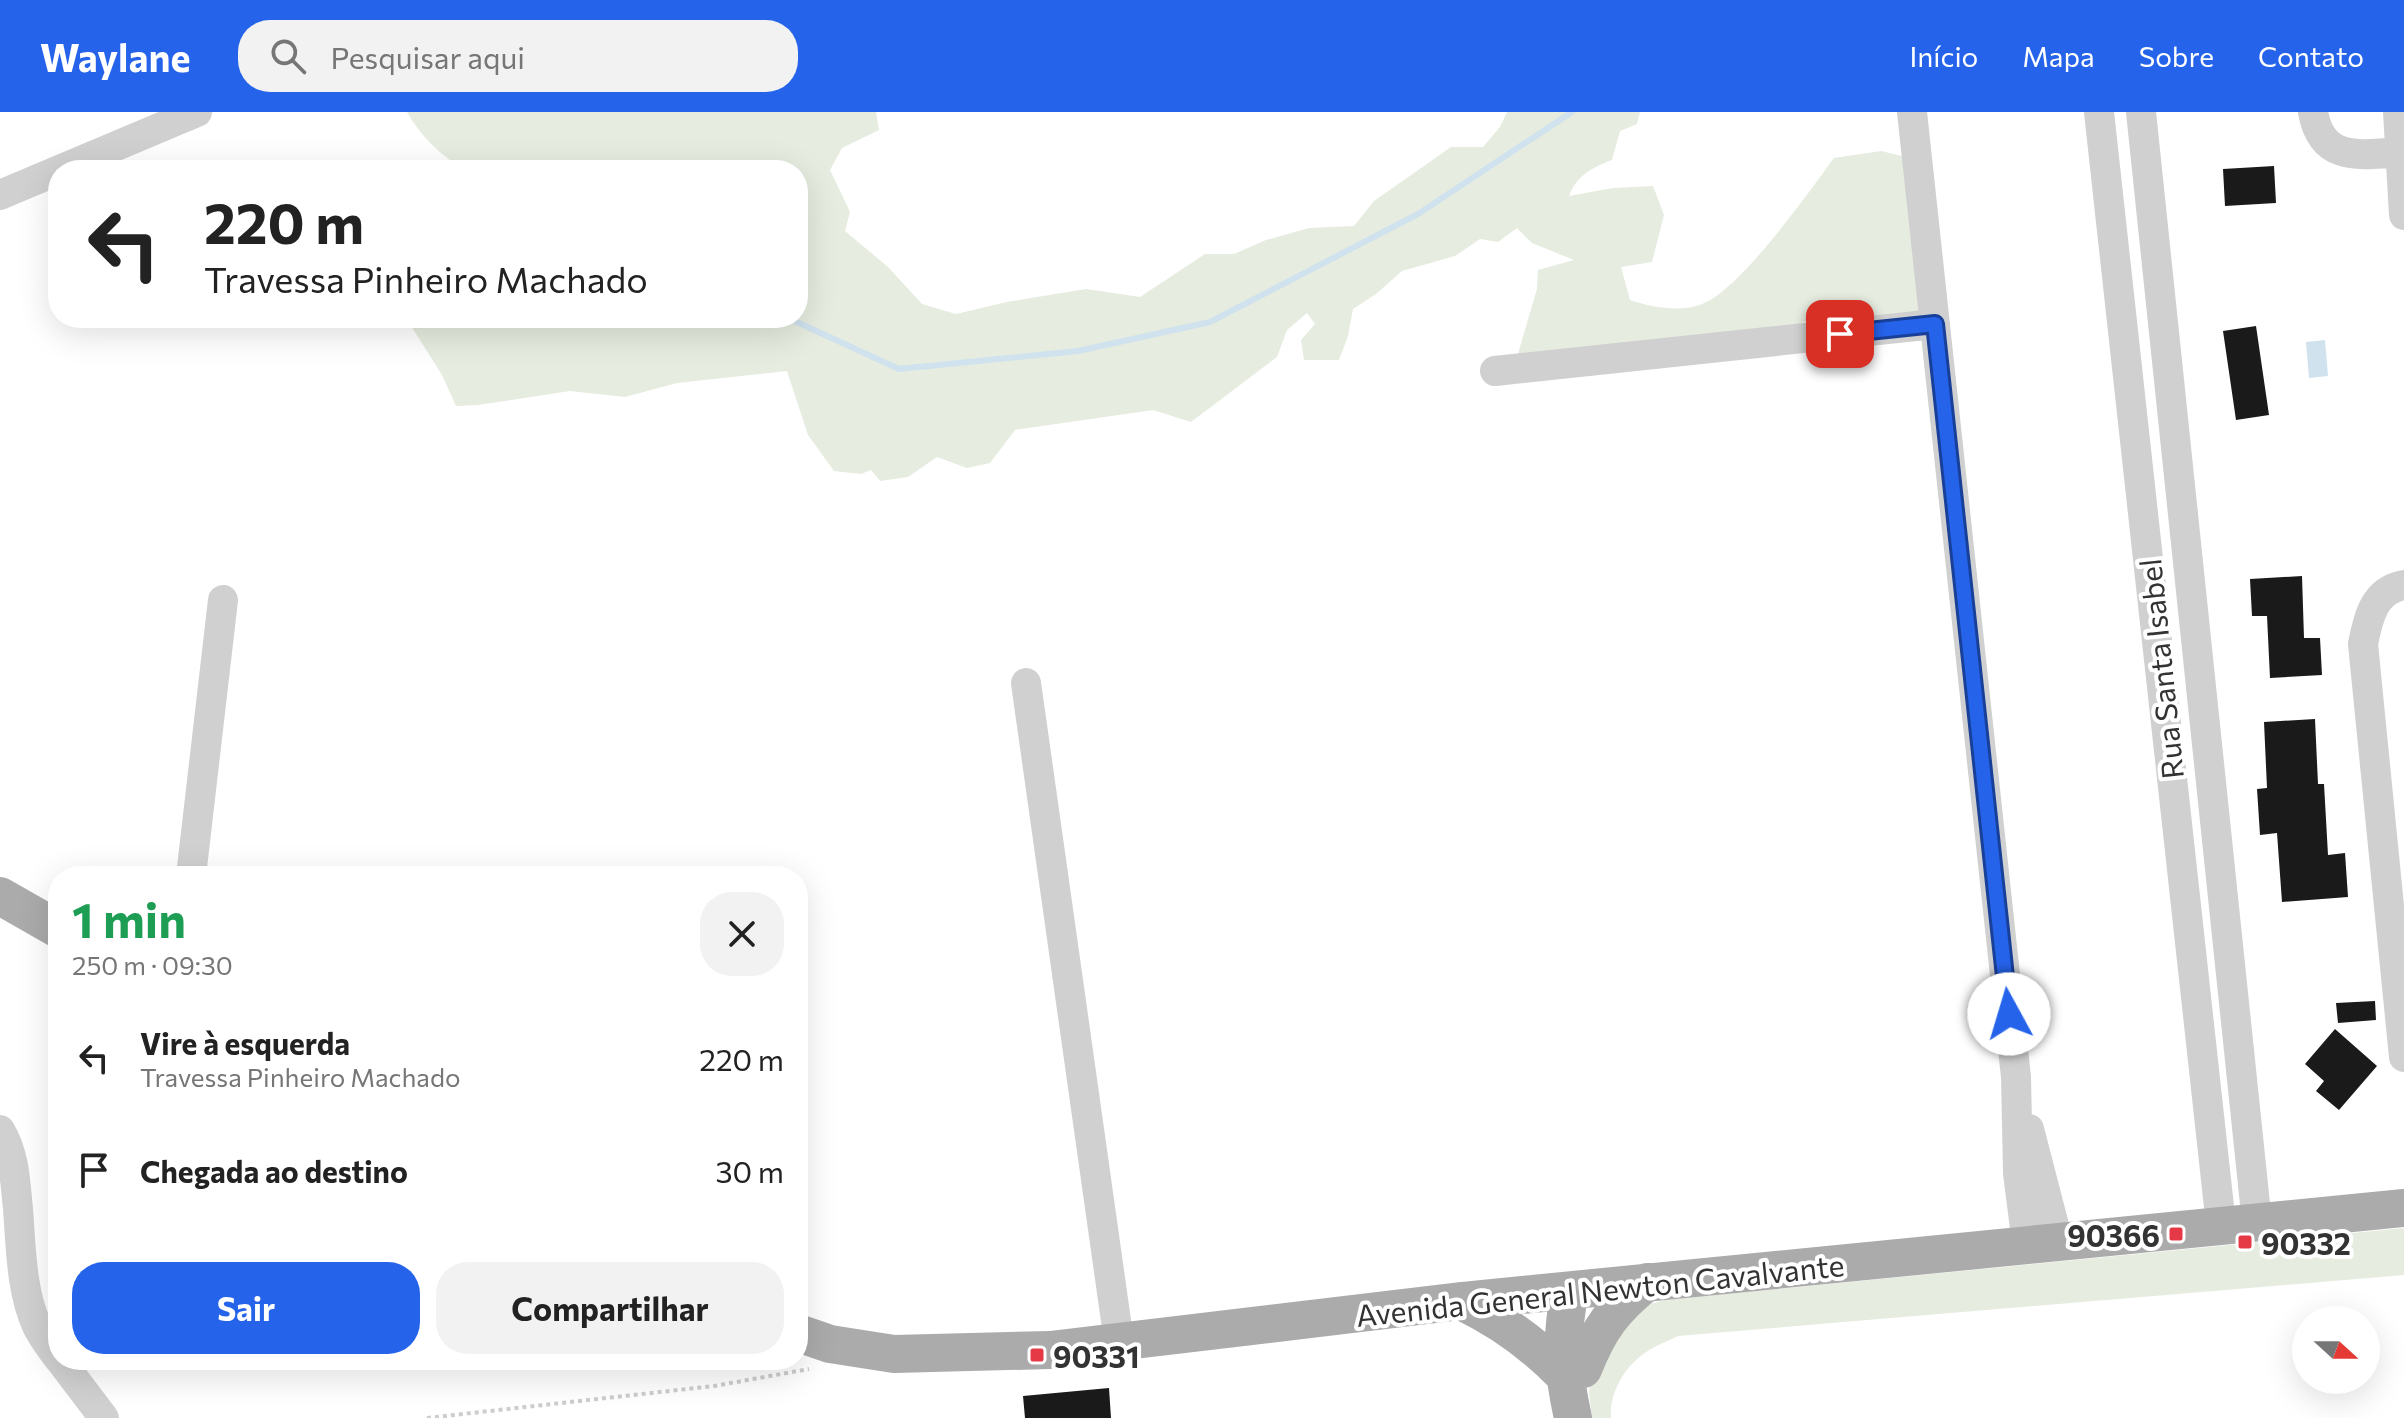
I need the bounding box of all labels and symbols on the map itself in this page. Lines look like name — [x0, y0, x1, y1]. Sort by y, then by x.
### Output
pin — [1806, 300, 1874, 368]
street label: Rua Santa Isabel — [2130, 557, 2190, 781]
position arrow — [1967, 972, 2051, 1056]
place label: 90366 — [2067, 1216, 2160, 1253]
place label: 90332 — [2261, 1224, 2351, 1261]
marker: 90366 — [2167, 1225, 2185, 1243]
marker: 90332 — [2236, 1233, 2254, 1251]
street label: Avenida General Newton Cavalvante — [1354, 1245, 1846, 1333]
north arrow — [2292, 1306, 2380, 1394]
place label: 90331 — [1053, 1337, 1140, 1374]
marker: 90331 — [1028, 1346, 1046, 1364]

